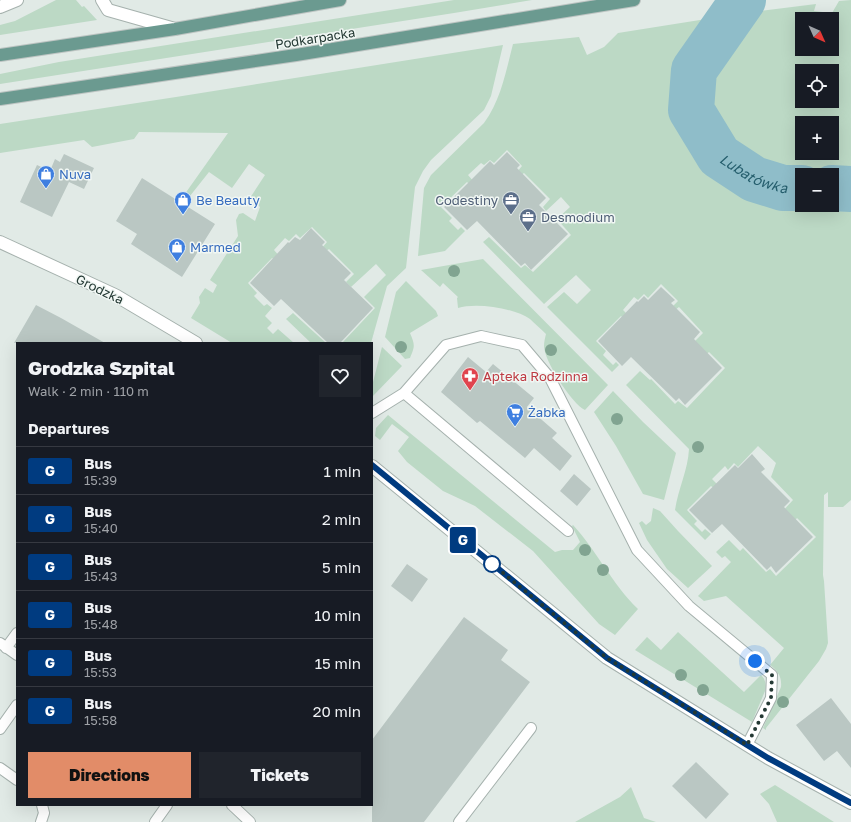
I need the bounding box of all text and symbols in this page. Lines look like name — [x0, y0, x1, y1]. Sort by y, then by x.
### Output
north arrow — [795, 12, 839, 56]
map controls — [795, 12, 839, 212]
street label: Podkarpacka — [274, 24, 356, 52]
button: locate — [795, 64, 839, 108]
button: + — [795, 116, 839, 160]
water label: Lubatówka — [717, 150, 788, 196]
shop icon: Nuva — [36, 164, 56, 189]
place label: Nuva — [59, 166, 91, 182]
button: − — [795, 168, 839, 212]
shop icon: Be Beauty — [173, 190, 193, 215]
office icon: Codestiny — [501, 190, 521, 215]
place label: Be Beauty — [196, 192, 260, 208]
place label: Codestiny — [435, 192, 499, 208]
office icon: Desmodium — [518, 207, 538, 232]
place label: Desmodium — [541, 209, 615, 225]
shop icon: Marmed — [167, 237, 187, 262]
place label: Marmed — [190, 239, 241, 255]
street label: Grodzka — [74, 271, 126, 307]
button: heart — [319, 355, 361, 397]
text: Grodzka Szpital — [28, 356, 174, 379]
pharmacy icon: Apteka Rodzinna — [460, 366, 480, 391]
place label: Apteka Rodzinna — [483, 368, 588, 384]
text: Walk · 2 min · 110 m — [28, 383, 149, 399]
supermarket icon: Żabka — [505, 402, 525, 427]
place label: Żabka — [528, 404, 566, 420]
text: Departures — [28, 419, 109, 437]
text: Bus — [84, 454, 112, 472]
text: G — [45, 462, 55, 479]
text: 1 min — [323, 462, 361, 480]
text: 15:39 — [84, 472, 117, 488]
text: Bus — [84, 502, 112, 520]
text: G — [45, 510, 55, 527]
text: 2 min — [322, 510, 361, 528]
text: 15:40 — [84, 520, 118, 536]
line badge: G — [450, 527, 476, 553]
text: G — [458, 531, 468, 548]
text: Bus — [84, 550, 112, 568]
unlabelled marker — [483, 555, 501, 573]
text: G — [45, 558, 55, 575]
text: 5 min — [322, 558, 361, 576]
text: 15:43 — [84, 568, 117, 584]
text: Bus — [84, 598, 112, 616]
text: G — [45, 606, 55, 623]
text: 10 min — [314, 606, 361, 624]
text: 15:48 — [84, 616, 118, 632]
text: Bus — [84, 646, 112, 664]
your location — [745, 651, 765, 671]
text: G — [45, 654, 55, 671]
text: 15 min — [315, 654, 361, 672]
text: 15:53 — [84, 664, 117, 680]
text: Bus — [84, 694, 112, 712]
text: G — [45, 702, 55, 719]
text: 20 min — [313, 702, 361, 720]
text: 15:58 — [84, 712, 117, 728]
button: Directions — [28, 752, 191, 798]
button: Tickets — [199, 752, 361, 798]

